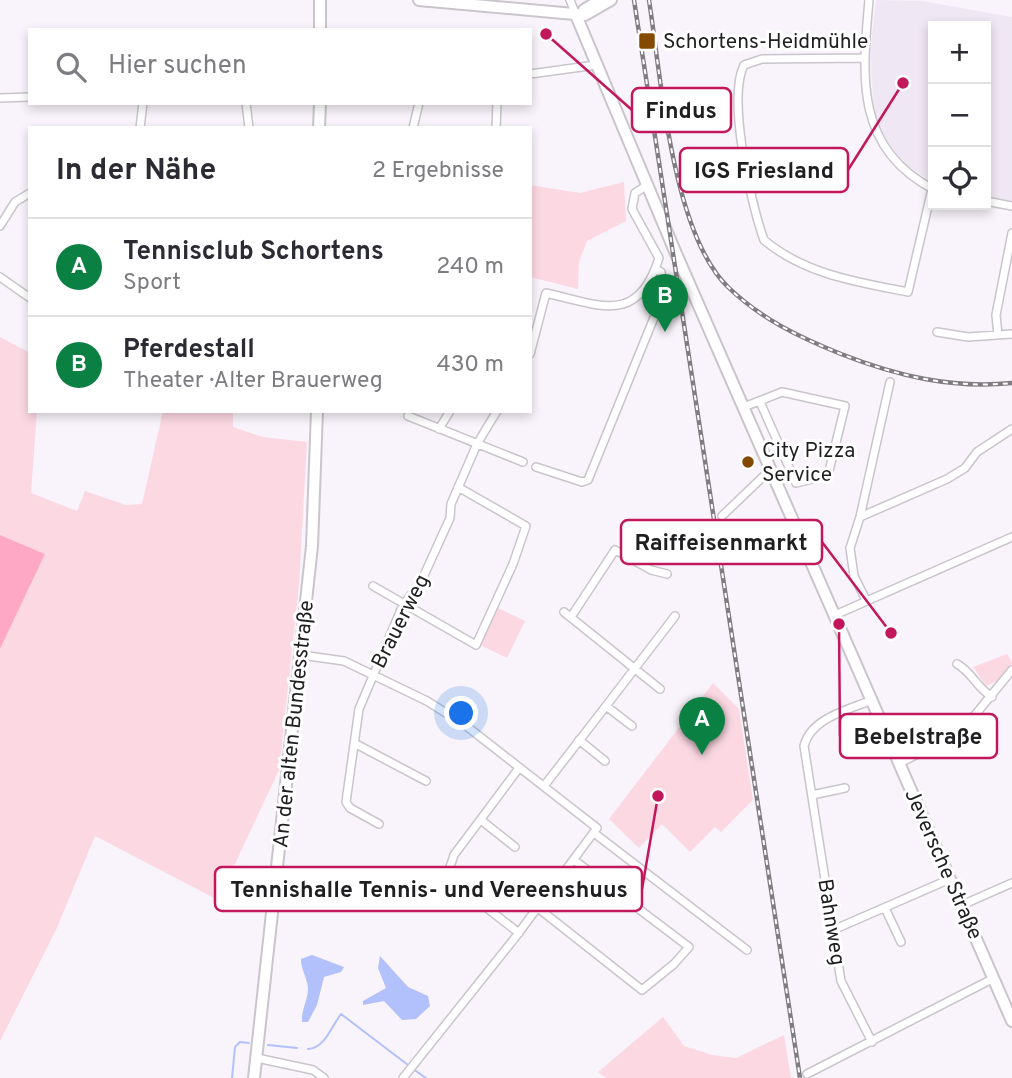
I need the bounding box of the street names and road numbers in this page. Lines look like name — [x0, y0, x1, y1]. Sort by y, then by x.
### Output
street label: Brauerweg — [366, 570, 437, 673]
street label: An der alten Bundesstraße — [268, 599, 321, 849]
street label: Jeversche Straße — [897, 785, 988, 944]
street label: Bahnweg — [810, 877, 851, 967]

